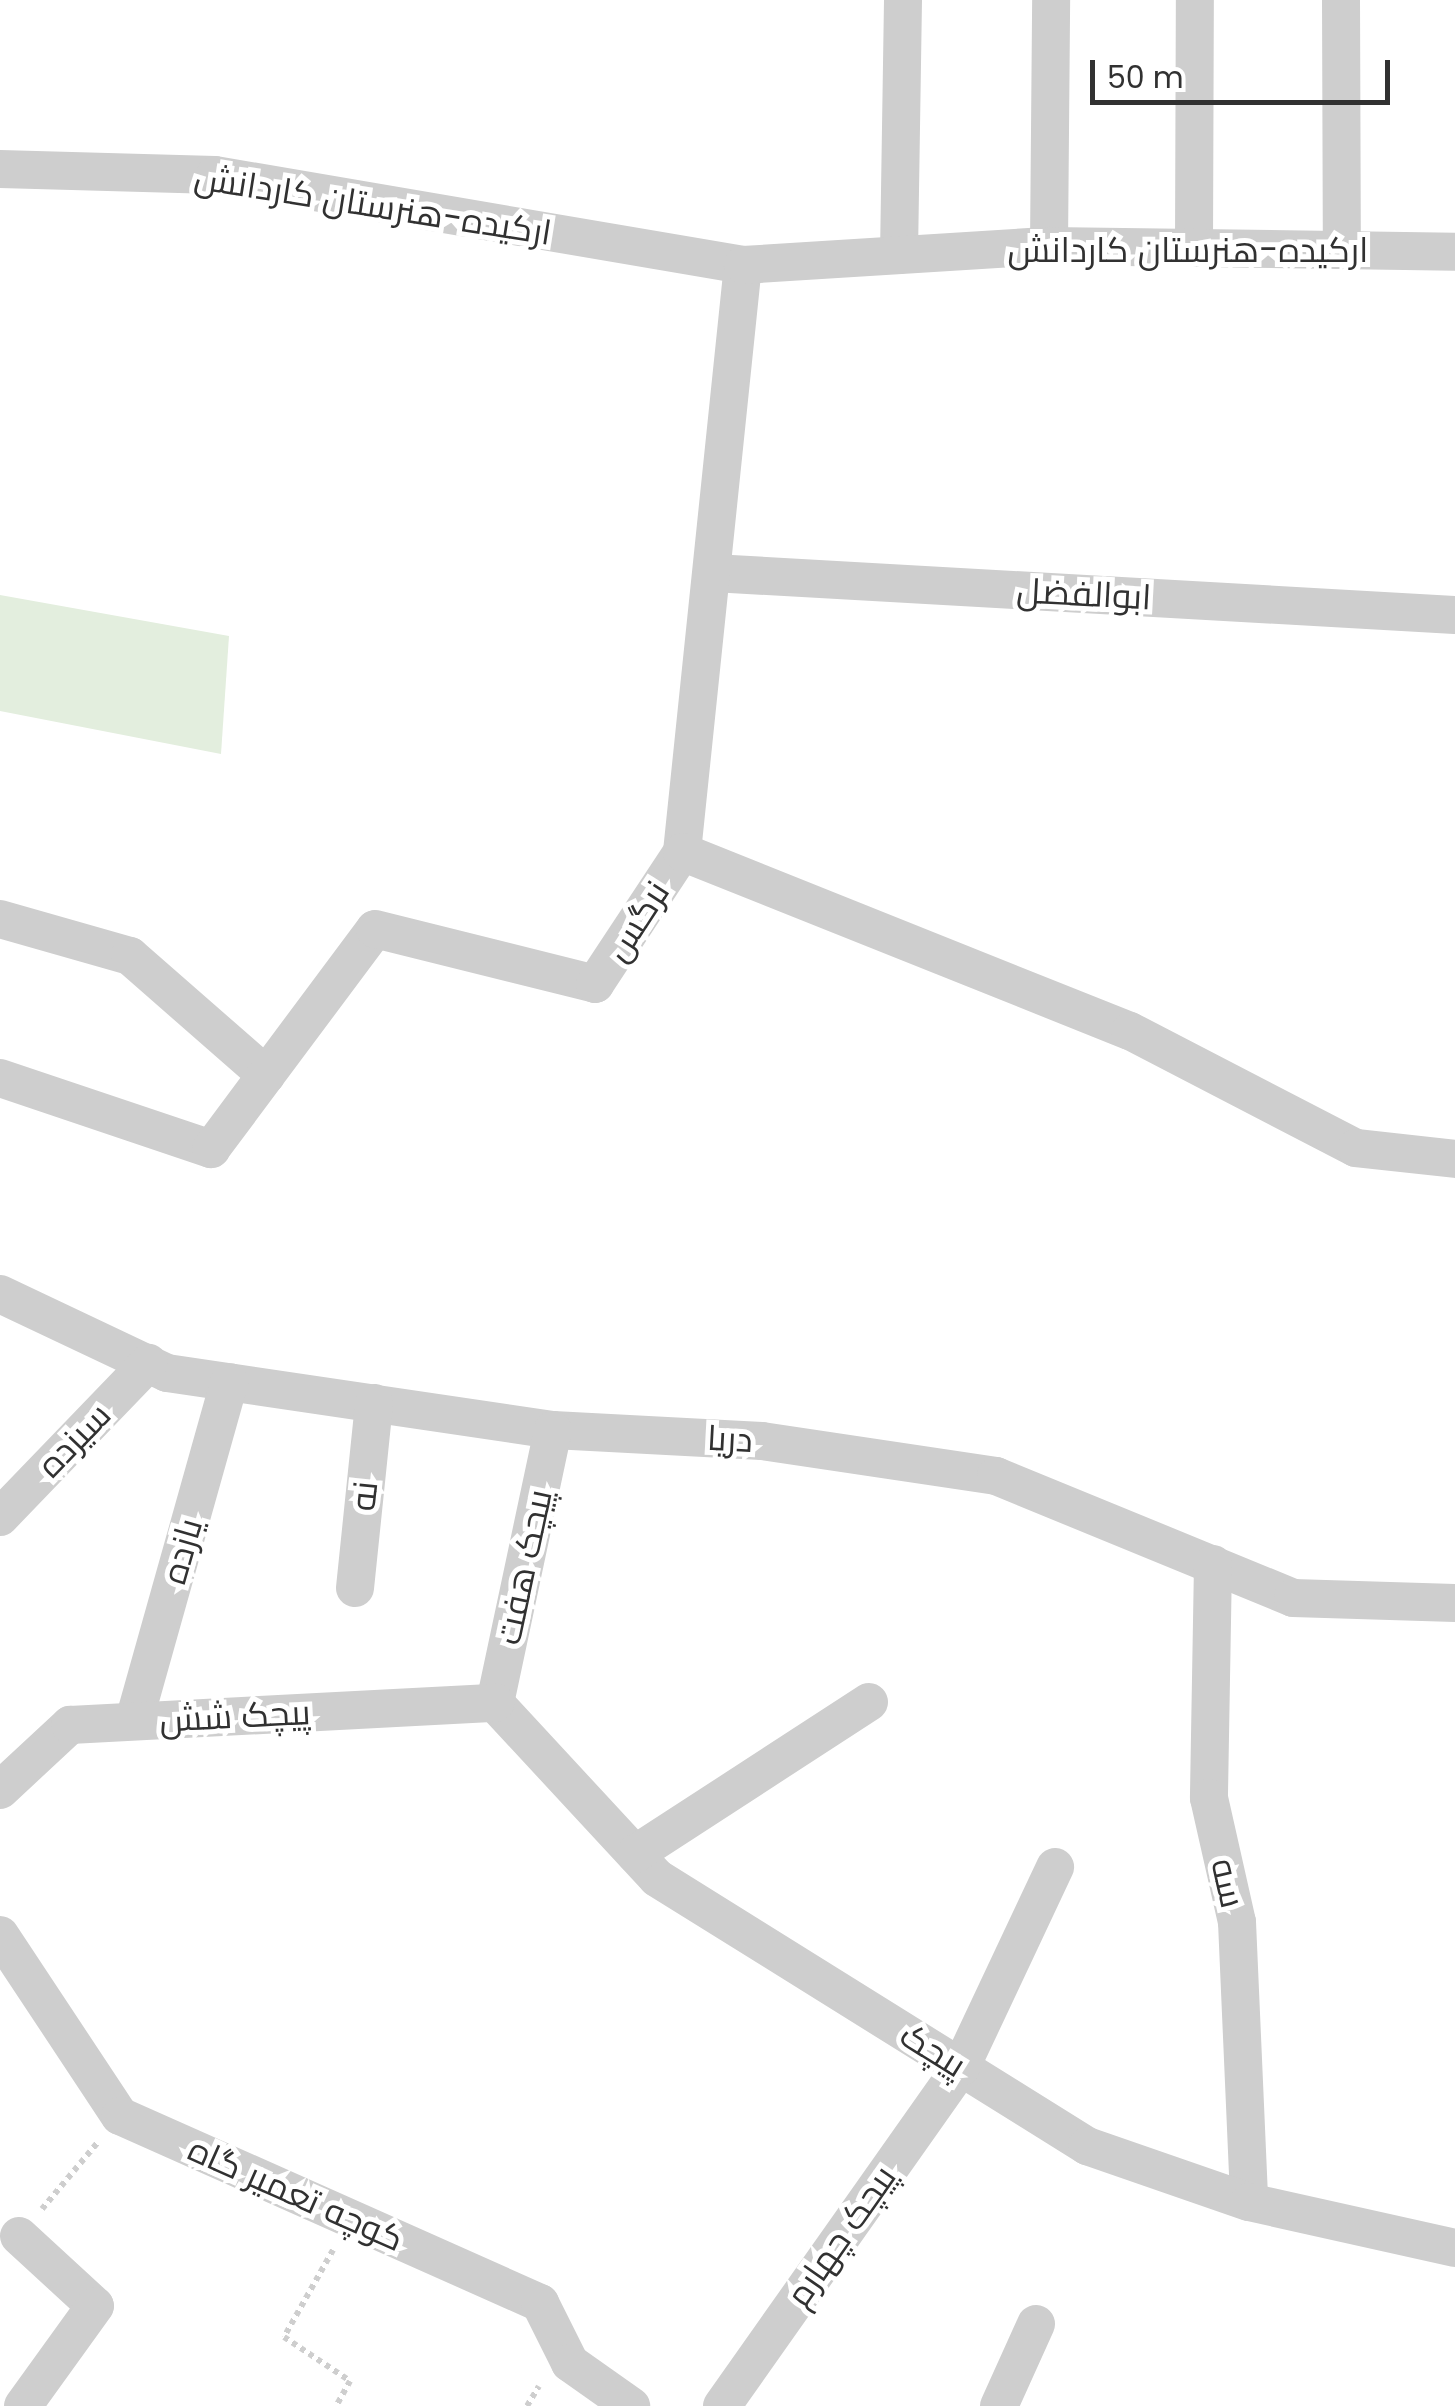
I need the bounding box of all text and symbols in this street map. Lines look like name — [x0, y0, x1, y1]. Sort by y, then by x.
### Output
scale bar — [1095, 40, 1395, 102]
text: 50 m — [1107, 56, 1184, 99]
street label: ارکیده-هنرستان کاردانش — [192, 156, 554, 254]
street label: ارکیده-هنرستان کاردانش — [1008, 229, 1368, 271]
street label: ابوالفضل — [1016, 570, 1152, 618]
street label: نرگس — [596, 873, 678, 969]
street label: سیزده — [29, 1394, 119, 1486]
street label: دریا — [706, 1417, 754, 1461]
street label: نه — [342, 1479, 386, 1513]
street label: پیچک هفت — [487, 1486, 561, 1648]
street label: یازده — [153, 1513, 211, 1589]
street label: پیچک شش — [158, 1691, 312, 1741]
street label: سه — [1202, 1854, 1254, 1912]
street label: پیچک — [892, 2014, 974, 2086]
street label: کوچه تعمیر گاه — [182, 2128, 410, 2260]
street label: پیچک چهارم — [777, 2157, 905, 2315]

